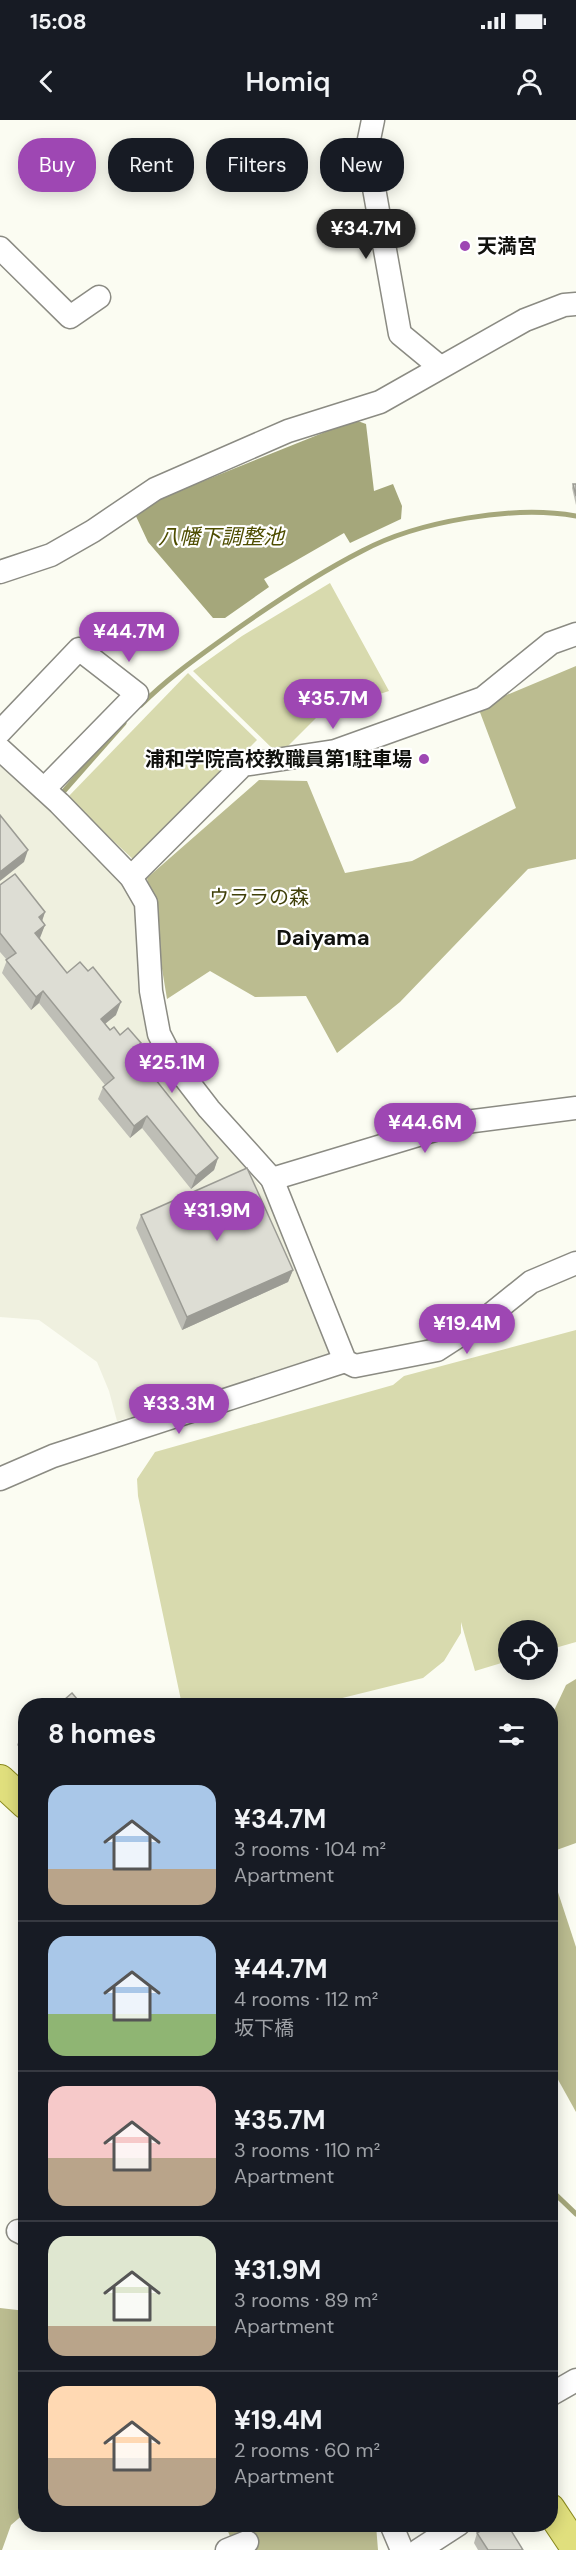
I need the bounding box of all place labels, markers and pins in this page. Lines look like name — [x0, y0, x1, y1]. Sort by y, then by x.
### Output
pin: ¥34.7M — [317, 209, 415, 260]
place label: 天満宮 — [477, 233, 537, 259]
marker: 天満宮 — [458, 239, 472, 253]
pin: ¥44.7M — [80, 612, 178, 663]
pin: ¥35.7M — [284, 679, 382, 730]
place label: 浦和学院高校教職員第1駐車場 — [145, 746, 412, 772]
marker: 浦和学院高校教職員第1駐車場 — [417, 752, 431, 766]
pin: ¥25.1M — [123, 1043, 221, 1094]
pin: ¥44.6M — [376, 1103, 474, 1154]
pin: ¥31.9M — [168, 1191, 266, 1242]
pin: ¥19.4M — [418, 1304, 516, 1355]
pin: ¥33.3M — [130, 1384, 228, 1435]

